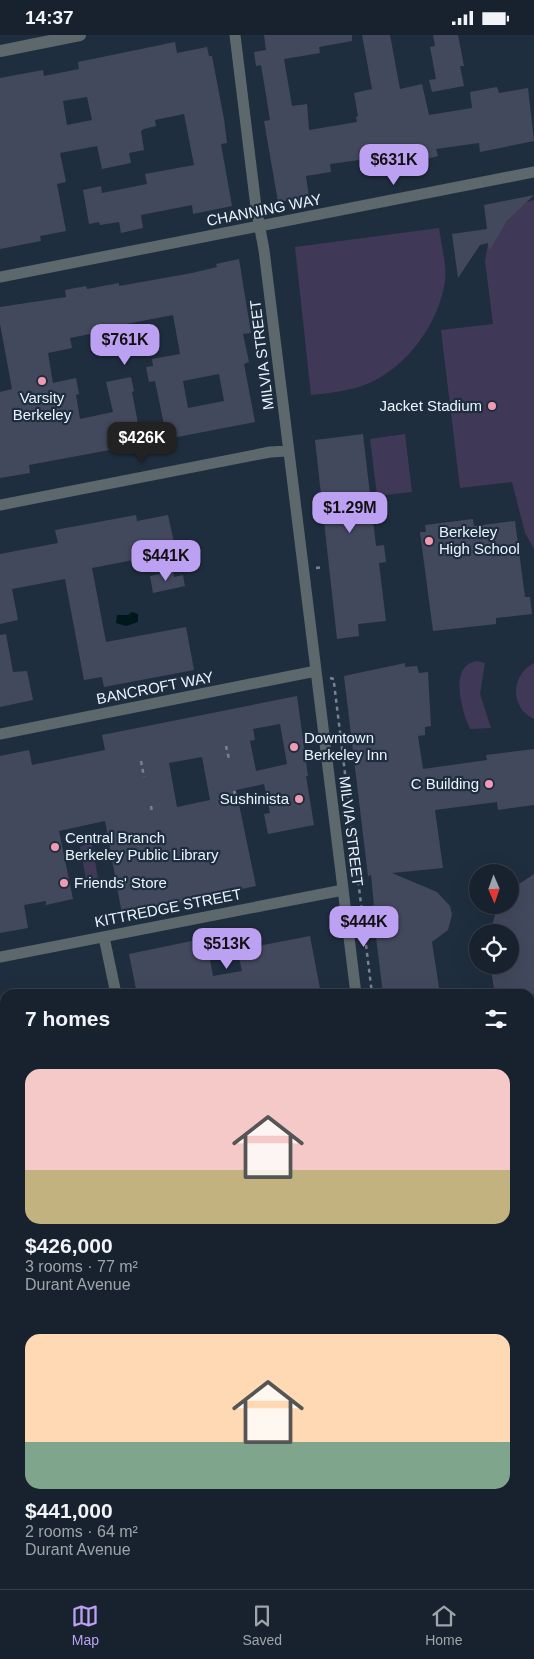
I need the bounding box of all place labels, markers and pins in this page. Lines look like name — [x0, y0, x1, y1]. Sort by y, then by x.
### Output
pin: $631K — [359, 143, 429, 186]
pin: $761K — [90, 323, 160, 366]
marker: Varsity Berkeley — [36, 375, 48, 387]
place label: Varsity Berkeley — [13, 389, 72, 423]
place label: Jacket Stadium — [379, 397, 482, 414]
marker: Jacket Stadium — [486, 400, 498, 412]
pin: $426K — [107, 421, 177, 464]
pin: $1.29M — [309, 491, 391, 534]
place label: Berkeley High School — [439, 523, 520, 557]
marker: Berkeley High School — [423, 535, 435, 547]
pin: $441K — [131, 539, 201, 582]
place label: Downtown Berkeley Inn — [304, 729, 387, 763]
marker: Downtown Berkeley Inn — [288, 741, 300, 753]
place label: C Building — [411, 775, 479, 792]
marker: C Building — [483, 778, 495, 790]
place label: Sushinista — [220, 790, 290, 807]
marker: Sushinista — [293, 793, 305, 805]
place label: Central Branch Berkeley Public Library — [65, 829, 219, 863]
marker: Central Branch Berkeley Public Library — [49, 841, 61, 853]
place label: Friends' Store — [74, 874, 167, 891]
marker: Friends' Store — [58, 877, 70, 889]
pin: $444K — [329, 905, 399, 948]
pin: $513K — [192, 927, 262, 970]

